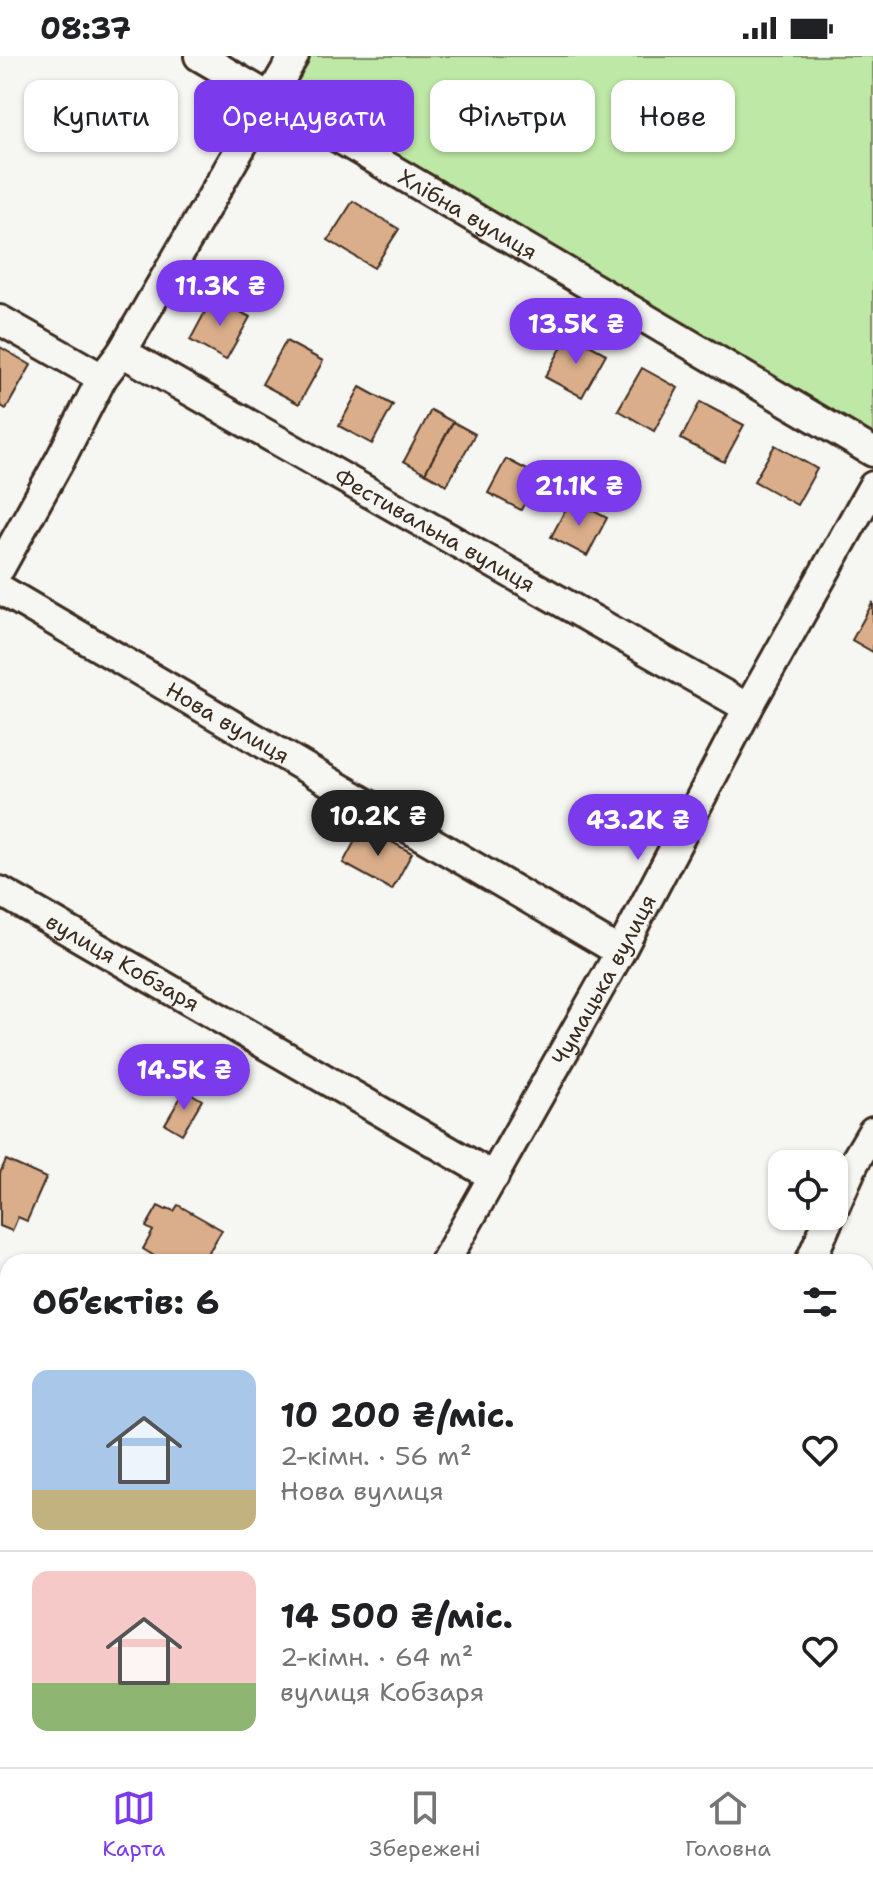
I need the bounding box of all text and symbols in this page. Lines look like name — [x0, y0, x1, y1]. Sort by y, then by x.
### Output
text: 08:37 — [40, 8, 131, 49]
chip: Купити — [24, 80, 178, 152]
chip: Орендувати — [194, 80, 414, 152]
chip: Фільтри — [430, 80, 595, 152]
chip: Нове — [611, 80, 735, 152]
street label: Хлібна вулиця — [393, 162, 543, 266]
pin: 11.3K ₴ — [146, 260, 294, 328]
text: 11.3K ₴ — [174, 268, 266, 303]
pin: 13.5K ₴ — [502, 298, 650, 366]
text: 13.5K ₴ — [528, 306, 624, 341]
pin: 21.1K ₴ — [505, 460, 653, 528]
street label: Фестивальна вулиця — [329, 461, 541, 599]
text: 21.1K ₴ — [535, 468, 623, 503]
street label: Нова вулиця — [161, 675, 295, 770]
pin: 10.2K ₴ — [304, 790, 452, 858]
pin: 43.2K ₴ — [564, 794, 712, 862]
text: 10.2K ₴ — [329, 798, 427, 833]
text: 43.2K ₴ — [586, 802, 690, 837]
street label: Чумацька вулиця — [545, 889, 662, 1070]
street label: вулиця Кобзаря — [41, 906, 205, 1018]
pin: 14.5K ₴ — [110, 1044, 258, 1112]
text: 14.5K ₴ — [136, 1052, 232, 1087]
map controls — [768, 1150, 848, 1230]
button: locate — [768, 1150, 848, 1230]
text: Об’єктів: 6 — [32, 1279, 220, 1325]
icon: filters — [798, 1280, 842, 1324]
text: 10 200 ₴/міс. — [280, 1392, 515, 1438]
icon: home — [96, 1402, 192, 1498]
icon: heart — [798, 1428, 842, 1472]
text: 2-кімн. · 56 m² — [280, 1438, 472, 1473]
text: Нова вулиця — [280, 1473, 444, 1508]
text: 14 500 ₴/міс. — [280, 1593, 513, 1639]
icon: home — [96, 1603, 192, 1699]
icon: heart — [798, 1629, 842, 1673]
text: 2-кімн. · 64 m² — [280, 1639, 473, 1674]
text: вулиця Кобзаря — [280, 1674, 484, 1709]
tab: Карта — [102, 1786, 165, 1863]
tab: Збережені — [369, 1786, 481, 1863]
tab: Головна — [685, 1786, 771, 1863]

